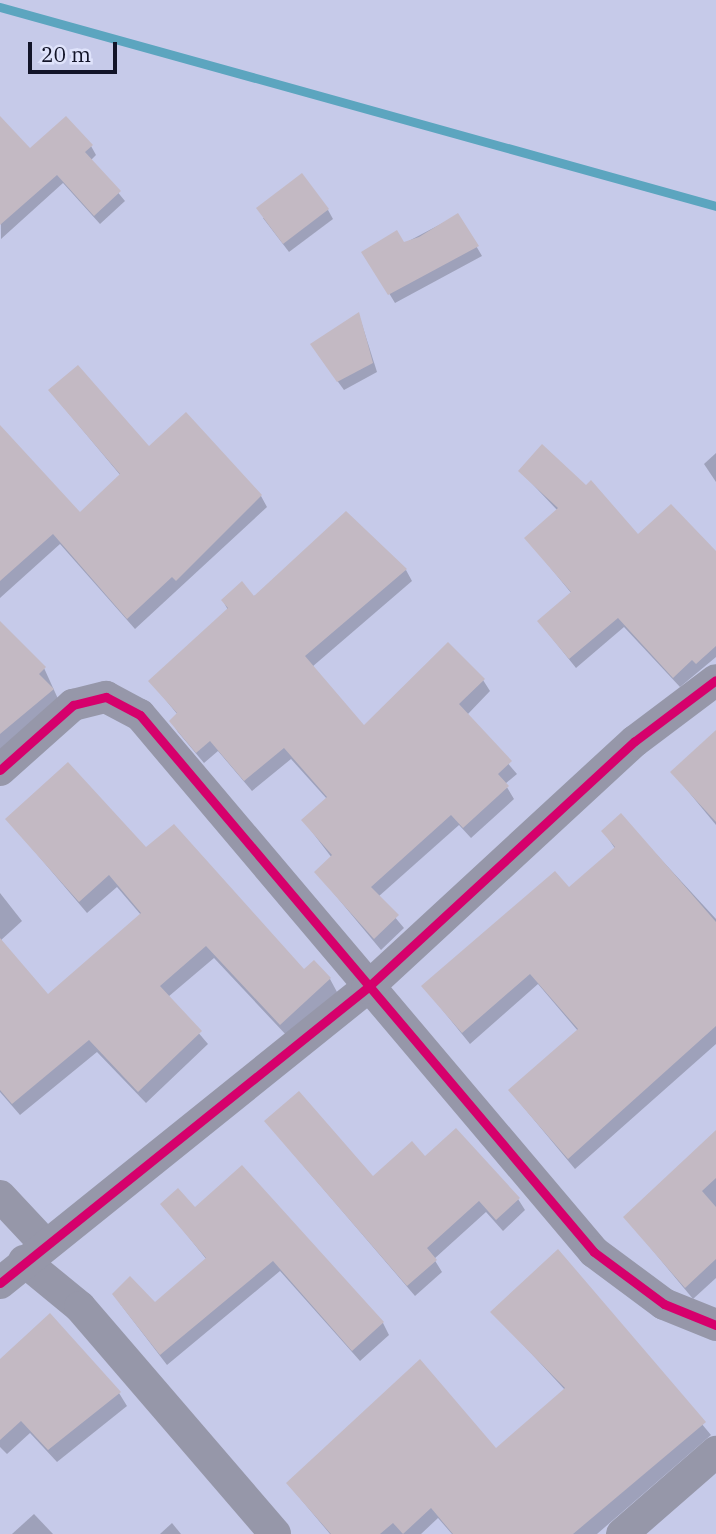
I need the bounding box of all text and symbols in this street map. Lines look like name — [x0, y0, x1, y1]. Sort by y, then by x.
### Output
scale bar — [32, 28, 121, 72]
text: 20 m — [41, 40, 91, 68]

